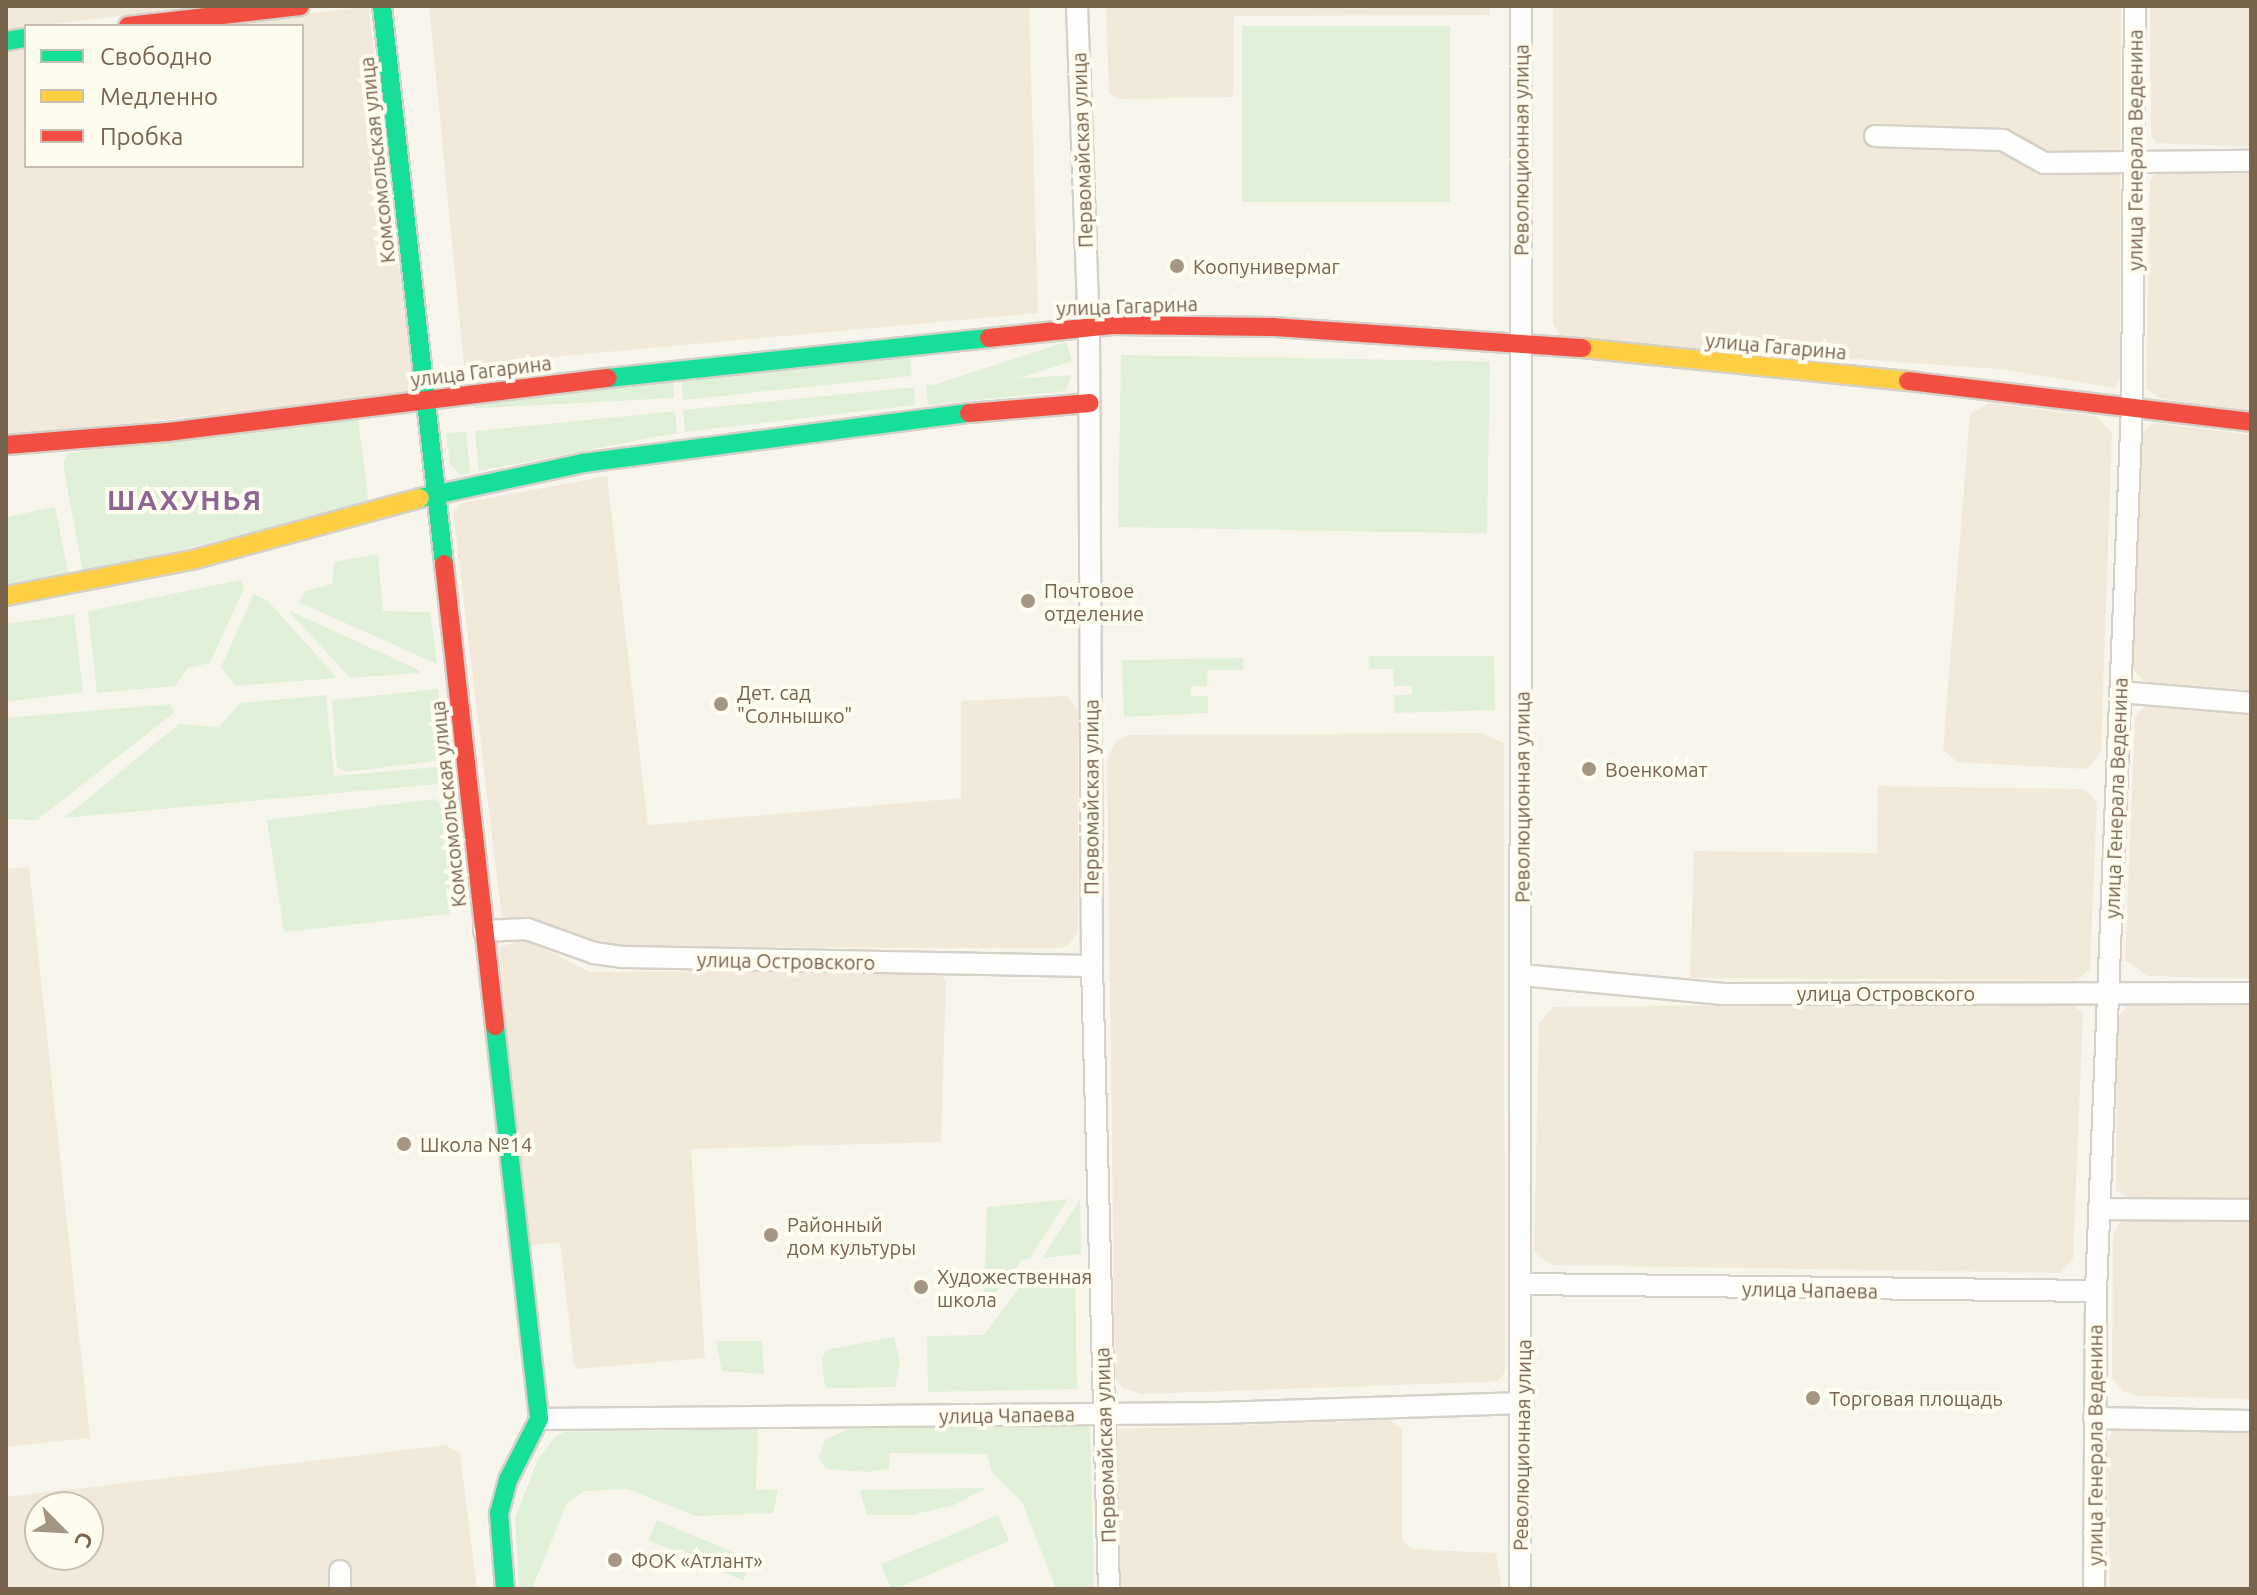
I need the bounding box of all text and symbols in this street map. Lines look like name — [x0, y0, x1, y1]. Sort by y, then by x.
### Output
legend — [24, 24, 304, 168]
street label: улица Генерала Веденина — [2123, 29, 2147, 271]
text: Свободно — [100, 43, 212, 70]
street label: Революционная улица — [1509, 44, 1533, 256]
street label: Первомайская улица — [1067, 52, 1097, 248]
street label: Комсомольская улица — [354, 56, 400, 264]
text: Медленно — [100, 83, 218, 110]
text: Пробка — [100, 123, 183, 150]
place label: Коопунивермаг — [1193, 254, 1340, 278]
marker: Коопунивермаг — [1168, 257, 1186, 275]
street label: улица Гагарина — [1056, 292, 1198, 320]
street label: улица Гагарина — [1704, 328, 1848, 364]
street label: улица Гагарина — [409, 350, 553, 392]
district label: ШАХУНЬЯ — [107, 483, 263, 517]
place label: Почтовое отделение — [1044, 578, 1144, 625]
marker: Почтовое отделение — [1019, 592, 1037, 610]
street label: улица Генерала Веденина — [2100, 677, 2132, 919]
place label: Дет. сад "Солнышко" — [737, 680, 852, 727]
street label: Революционная улица — [1510, 691, 1534, 903]
marker: Дет. сад "Солнышко" — [712, 695, 730, 713]
street label: Первомайская улица — [1079, 699, 1103, 895]
street label: Комсомольская улица — [425, 700, 471, 908]
place label: Военкомат — [1605, 757, 1707, 781]
marker: Военкомат — [1580, 760, 1598, 778]
street label: улица Островского — [697, 947, 875, 975]
street label: улица Островского — [1797, 981, 1975, 1005]
place label: Школа №14 — [420, 1132, 532, 1156]
marker: Школа №14 — [395, 1135, 413, 1153]
place label: Районный дом культуры — [787, 1212, 916, 1259]
marker: Районный дом культуры — [762, 1226, 780, 1244]
place label: Художественная школа — [937, 1264, 1092, 1311]
street label: улица Чапаева — [1742, 1277, 1878, 1303]
marker: Художественная школа — [912, 1278, 930, 1296]
street label: улица Генерала Веденина — [2083, 1324, 2107, 1566]
street label: Революционная улица — [1508, 1339, 1536, 1551]
street label: Первомайская улица — [1090, 1347, 1120, 1543]
place label: Торговая площадь — [1829, 1386, 2003, 1410]
marker: Торговая площадь — [1804, 1389, 1822, 1407]
street label: улица Чапаева — [939, 1402, 1075, 1428]
north arrow — [24, 1491, 104, 1571]
text: С — [70, 1529, 99, 1552]
place label: ФОК «Атлант» — [631, 1548, 763, 1572]
marker: ФОК «Атлант» — [606, 1551, 624, 1569]

